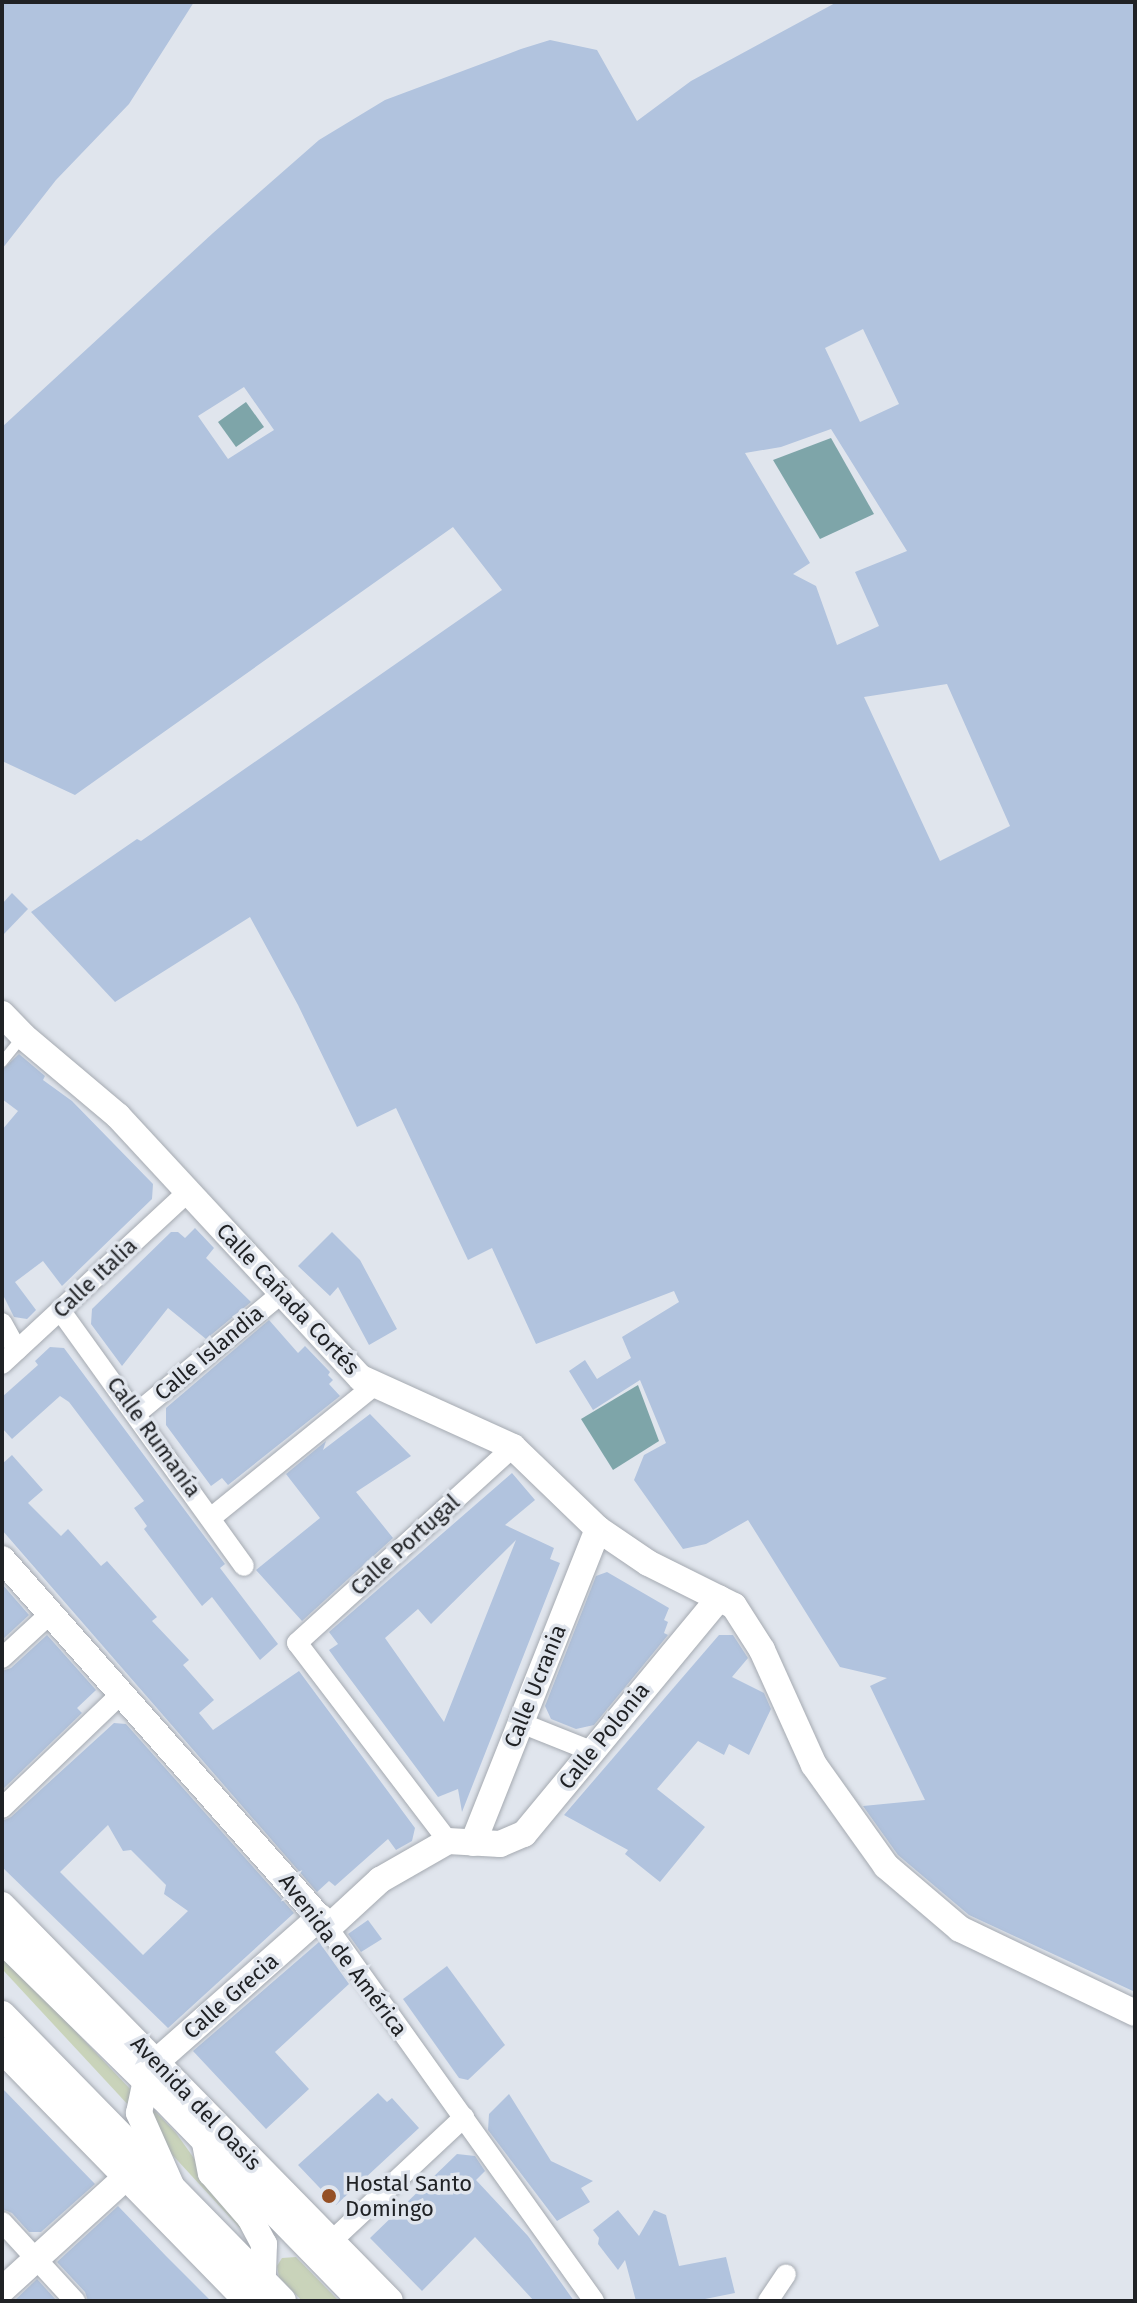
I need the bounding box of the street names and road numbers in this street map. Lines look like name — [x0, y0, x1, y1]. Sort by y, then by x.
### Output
street label: Calle Cañada Cortés — [211, 1218, 365, 1380]
street label: Calle Italia — [48, 1233, 142, 1323]
street label: Calle Islandia — [149, 1300, 269, 1406]
street label: Calle Rumanía — [101, 1372, 207, 1502]
street label: Calle Portugal — [345, 1489, 465, 1601]
street label: Calle Ucrania — [498, 1621, 572, 1751]
street label: Calle Polonia — [553, 1677, 655, 1795]
street label: Avenida de América — [273, 1868, 413, 2042]
street label: Calle Grecia — [178, 1948, 284, 2044]
street label: Avenida del Oasis — [125, 2030, 267, 2176]

